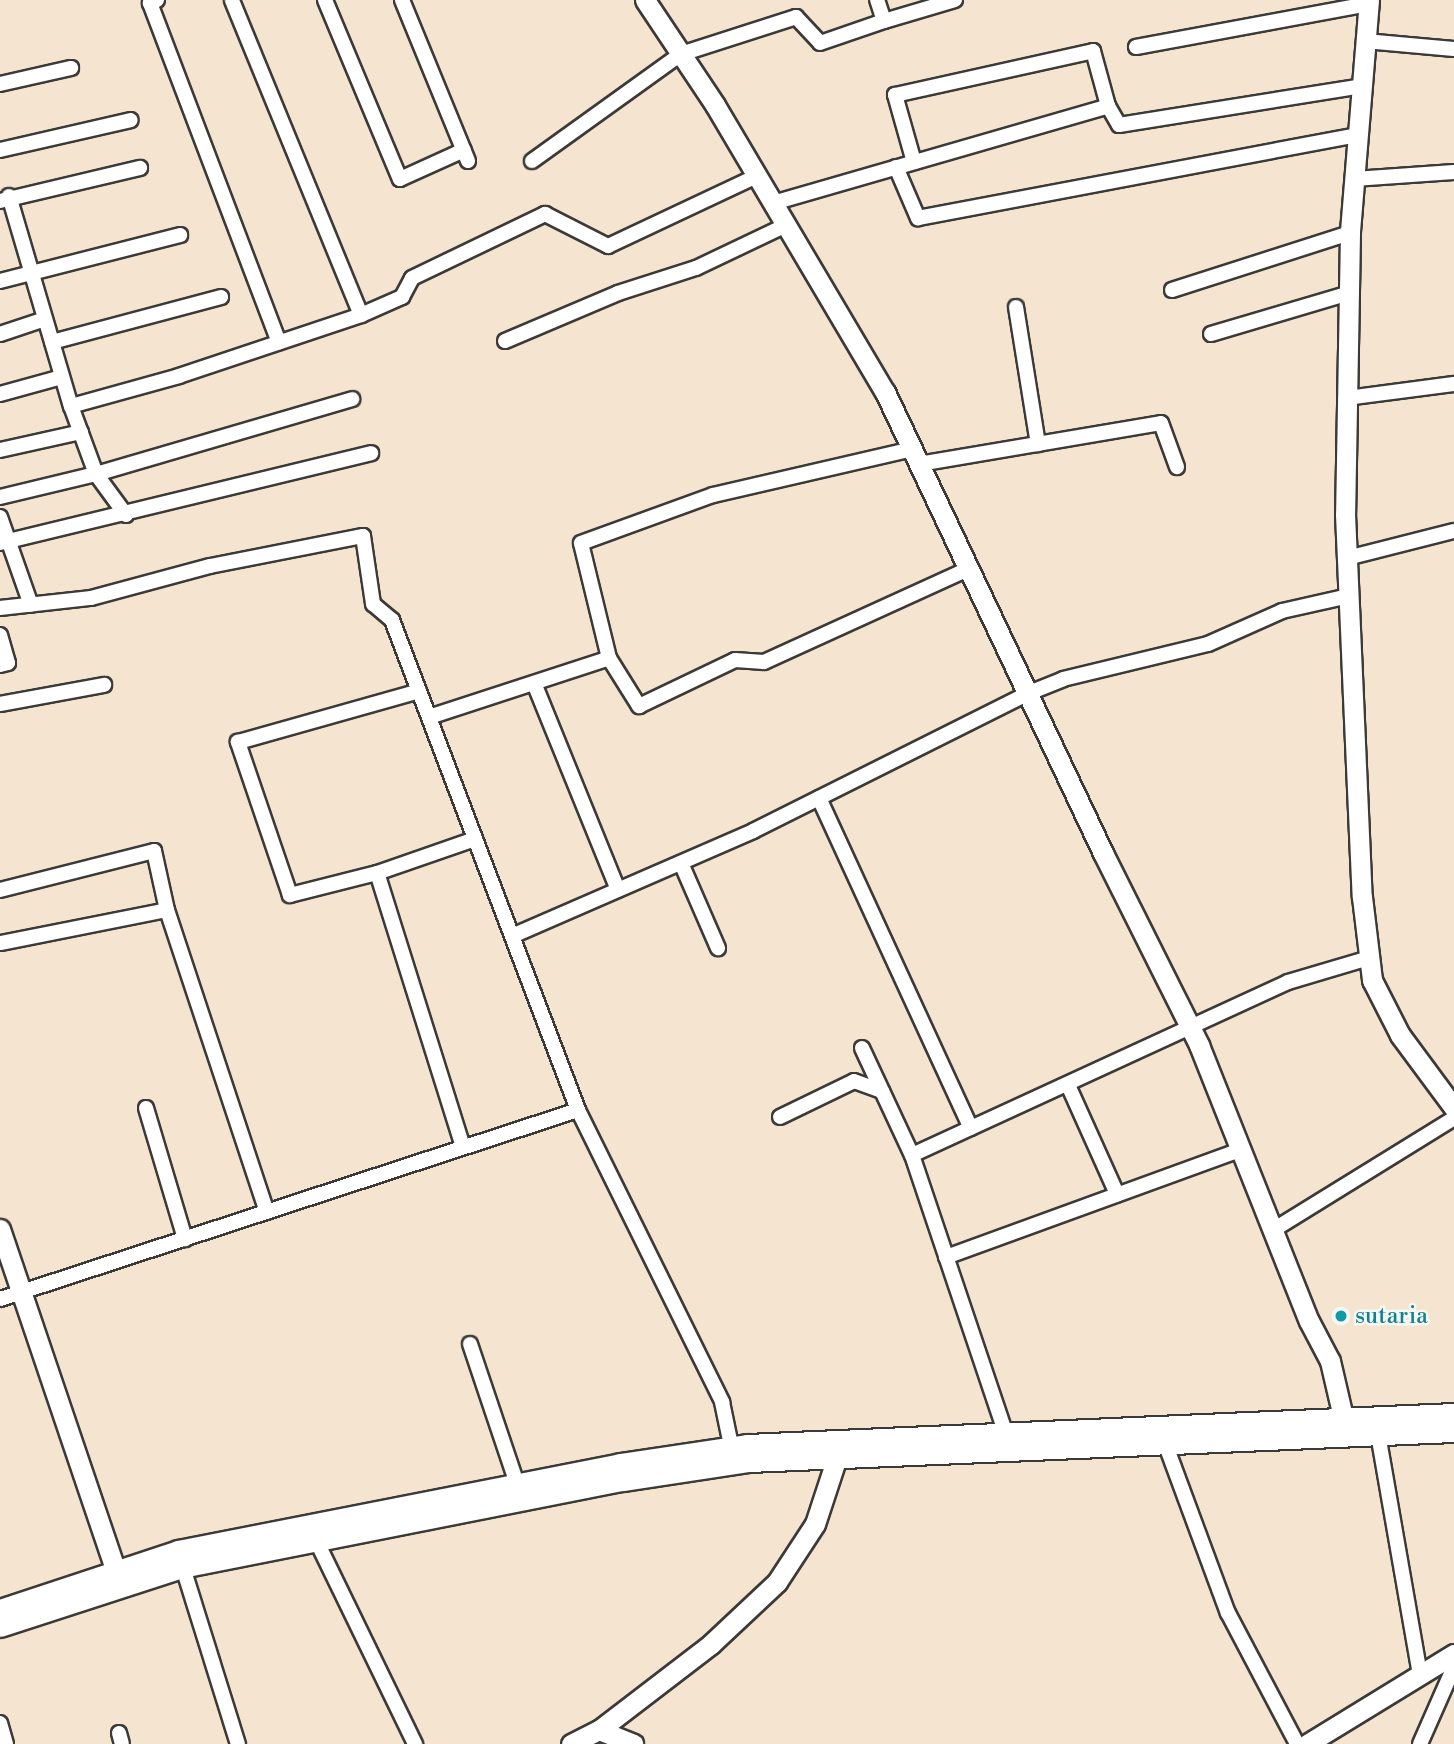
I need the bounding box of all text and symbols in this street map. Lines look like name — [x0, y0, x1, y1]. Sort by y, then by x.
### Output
place label: sutaria — [1355, 1302, 1428, 1330]
marker: sutaria — [1333, 1308, 1349, 1324]

